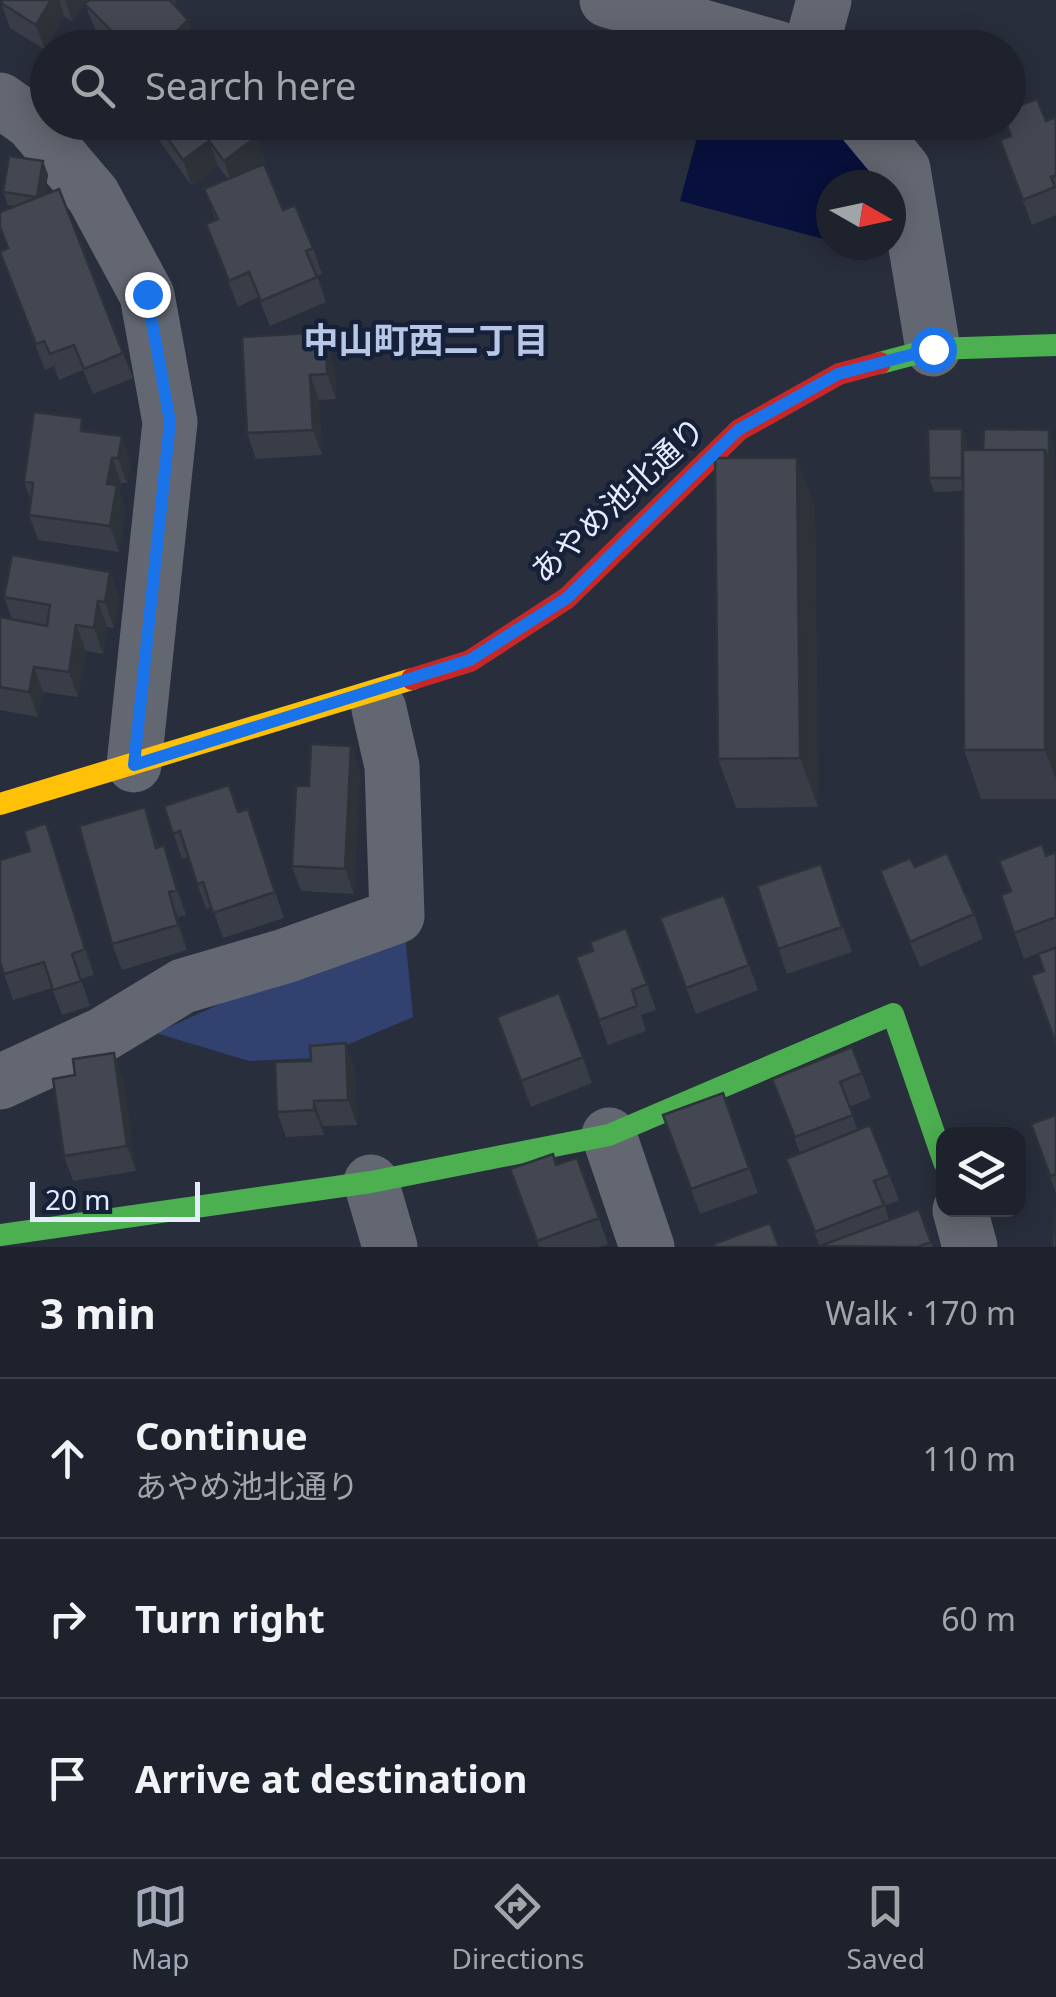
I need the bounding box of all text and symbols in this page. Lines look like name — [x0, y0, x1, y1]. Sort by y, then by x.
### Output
search box — [30, 30, 1026, 140]
icon: search — [65, 58, 120, 113]
text: Search here — [145, 59, 356, 111]
north arrow — [816, 170, 906, 260]
route end — [125, 272, 171, 318]
district label: 中山町西二丁目 — [303, 316, 549, 363]
route start — [911, 327, 957, 373]
street label: あやめ池北通り — [520, 407, 714, 591]
map controls — [936, 1127, 1026, 1217]
button: layers — [936, 1127, 1026, 1217]
scale bar — [30, 1177, 200, 1222]
text: 20 m — [45, 1180, 111, 1218]
text: 3 min — [40, 1284, 156, 1341]
text: Walk · 170 m — [825, 1291, 1016, 1334]
text: Continue — [135, 1409, 308, 1461]
icon: ahead — [40, 1431, 95, 1486]
text: 110 m — [923, 1437, 1016, 1480]
text: あやめ池北通り — [135, 1464, 359, 1507]
icon: right — [40, 1591, 95, 1646]
text: Turn right — [135, 1592, 325, 1644]
text: 60 m — [941, 1597, 1016, 1640]
icon: arrive — [40, 1751, 95, 1806]
text: Arrive at destination — [135, 1752, 527, 1804]
tab: Map — [131, 1879, 189, 1977]
tab: Directions — [452, 1879, 584, 1977]
tab: Saved — [847, 1879, 925, 1977]

